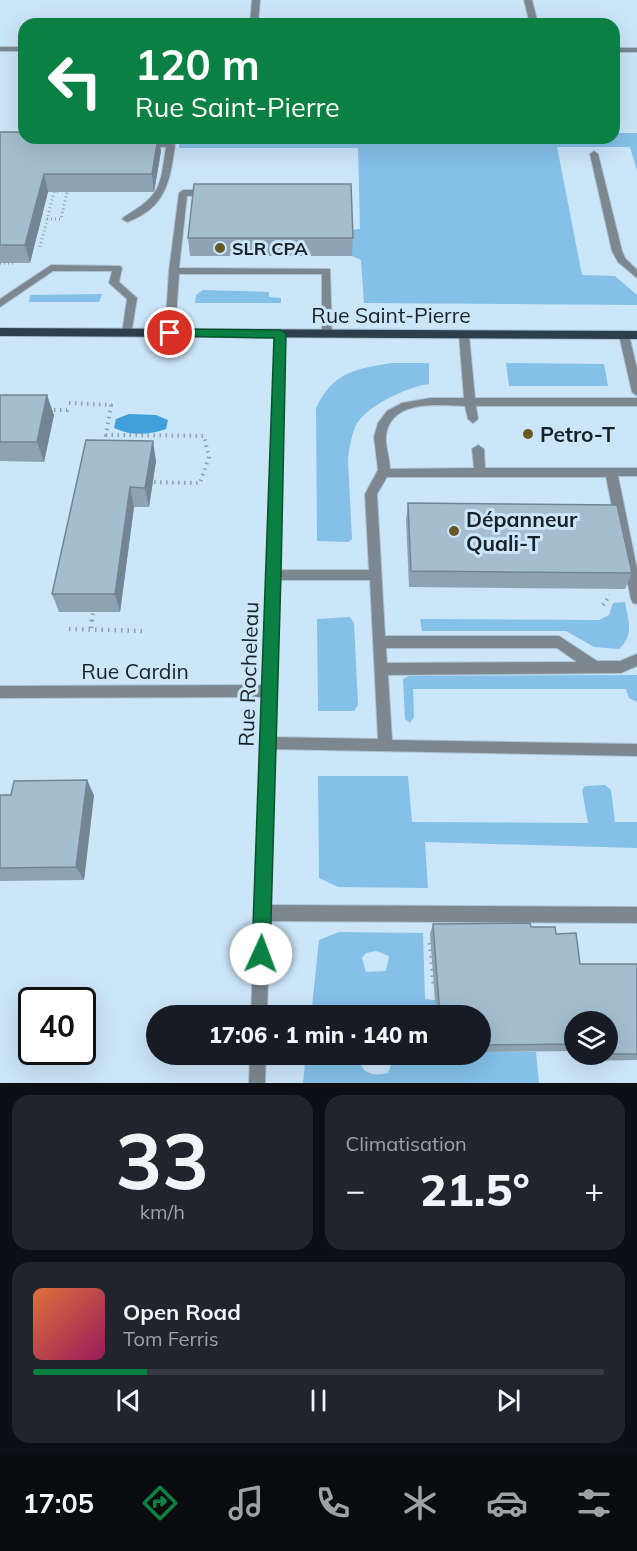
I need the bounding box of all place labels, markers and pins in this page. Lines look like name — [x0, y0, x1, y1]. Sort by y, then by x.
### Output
place label: SLR CPA — [232, 237, 308, 260]
marker: SLR CPA — [213, 241, 227, 255]
pin — [144, 307, 195, 358]
place label: Petro-T — [540, 421, 615, 447]
marker: Petro-T — [521, 427, 535, 441]
place label: Dépanneur Quali-T — [466, 506, 578, 556]
marker: Dépanneur Quali-T — [447, 524, 461, 538]

